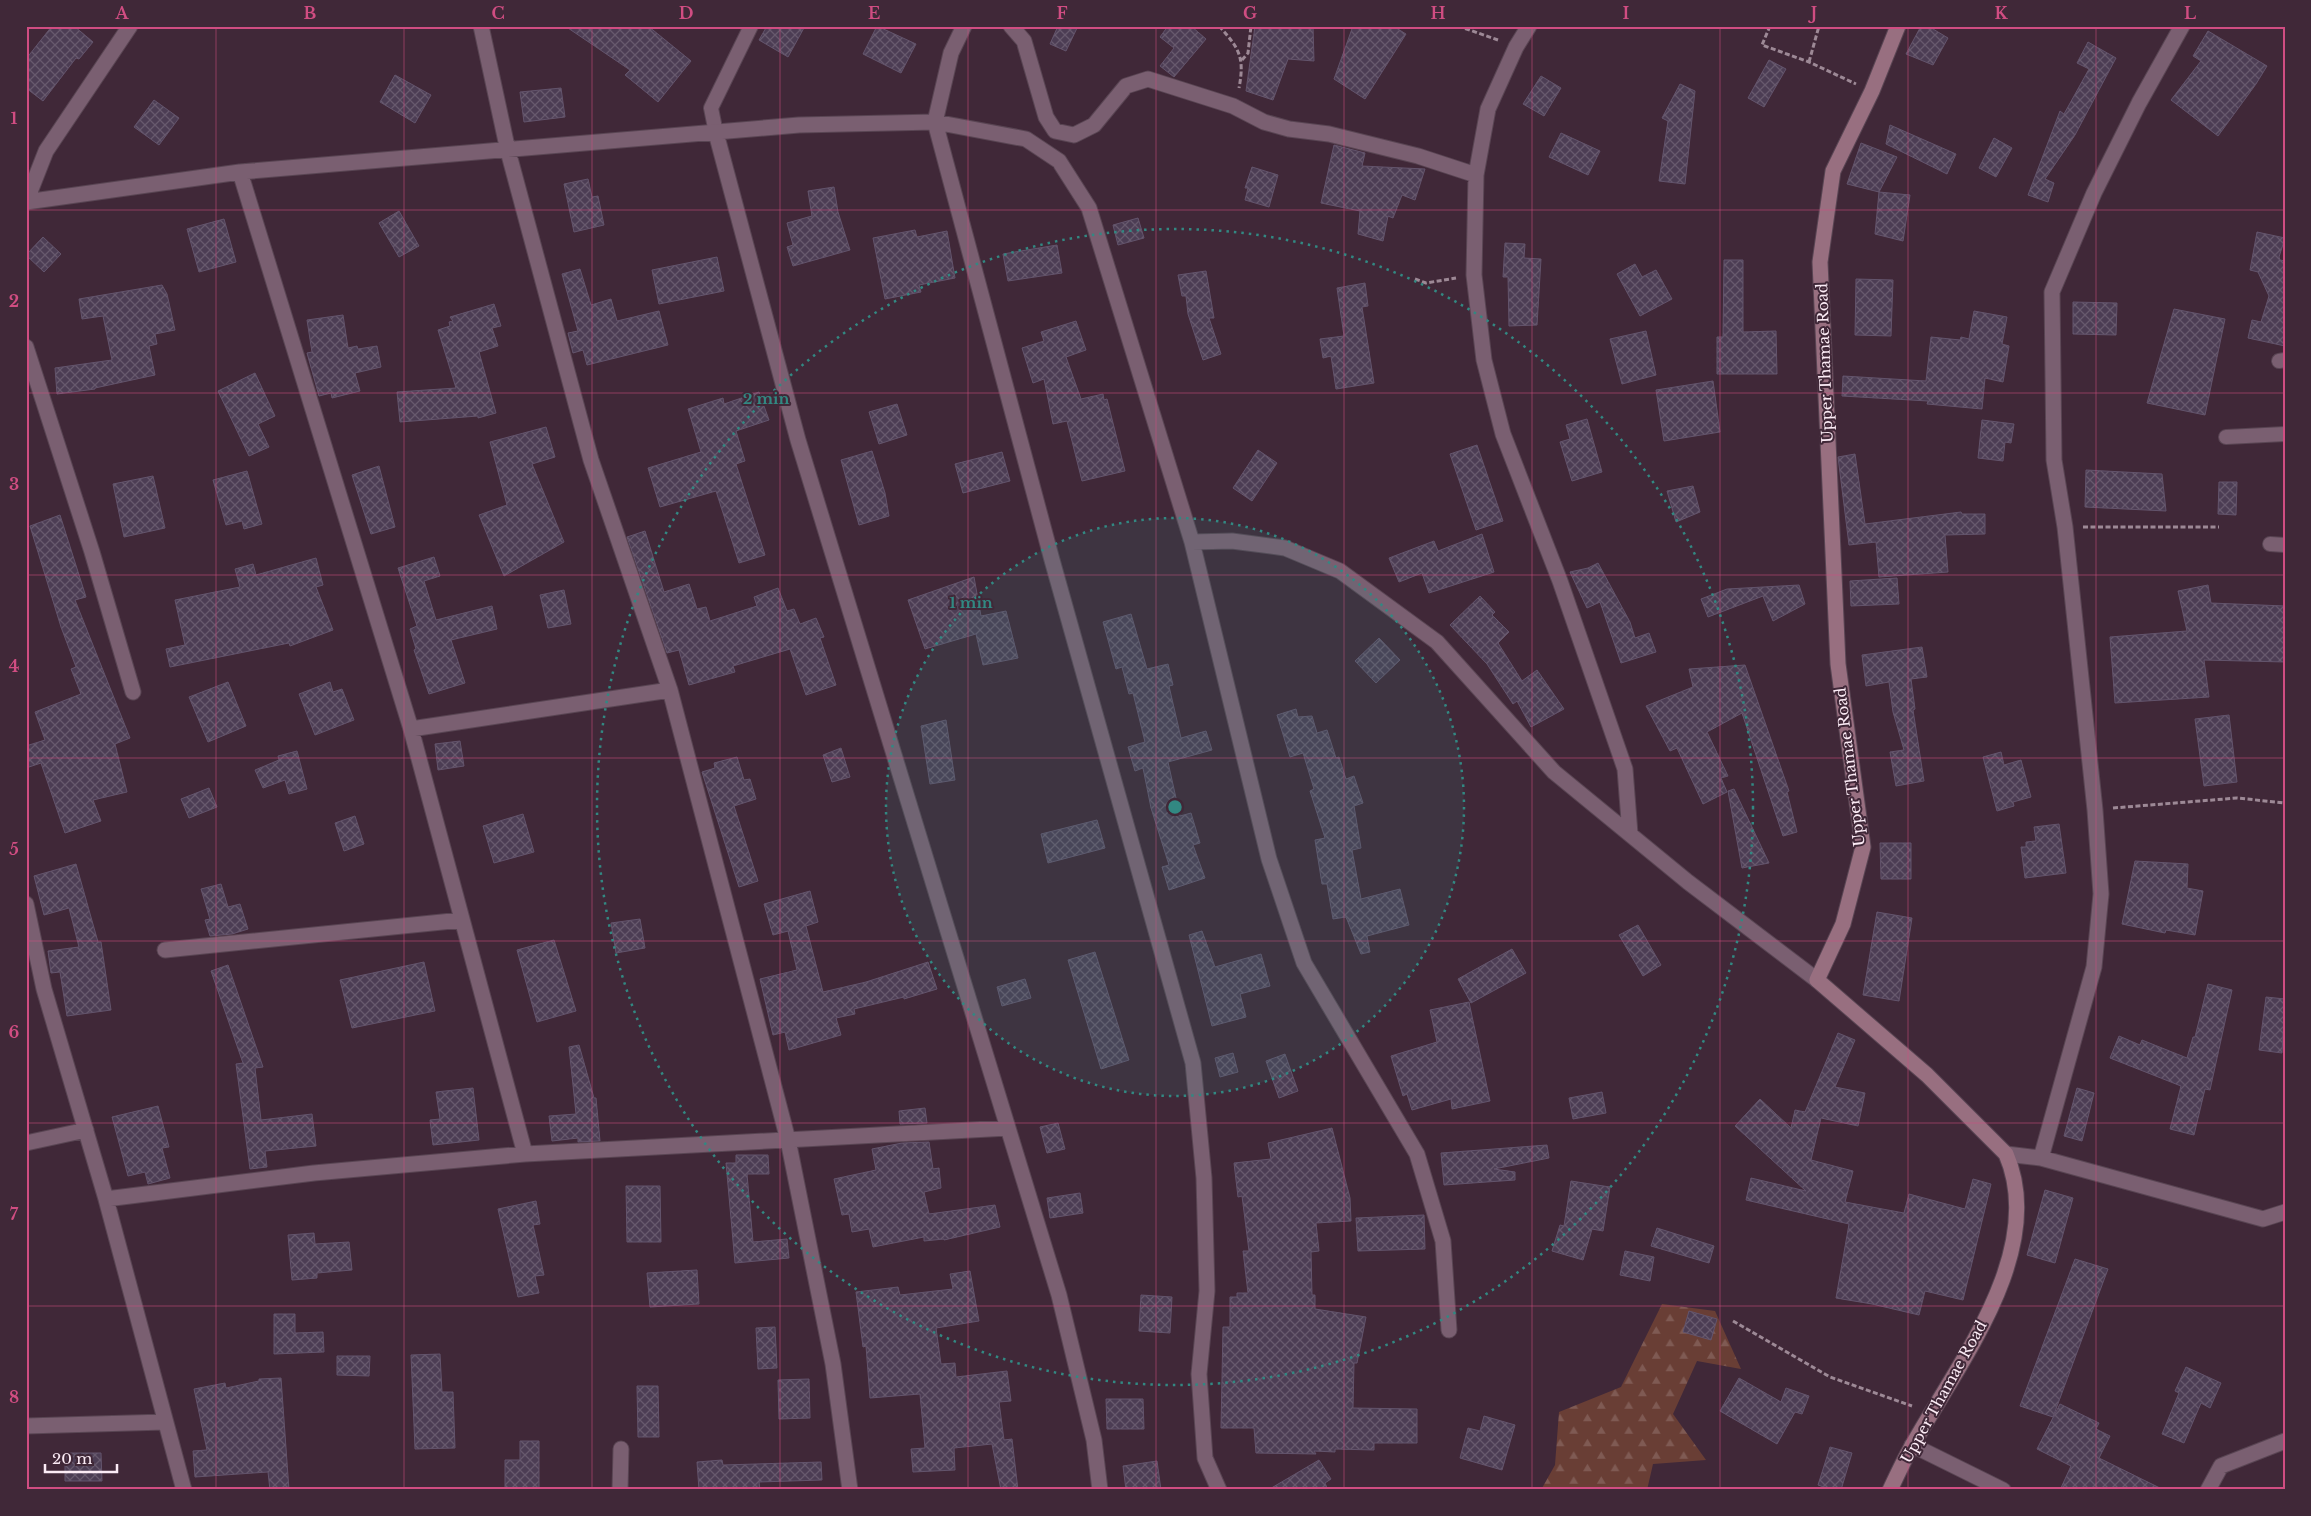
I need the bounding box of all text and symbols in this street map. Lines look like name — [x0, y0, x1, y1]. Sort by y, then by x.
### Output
text: A — [115, 3, 130, 23]
text: B — [304, 3, 317, 23]
text: C — [491, 3, 505, 23]
text: D — [679, 3, 693, 23]
text: E — [868, 3, 880, 23]
text: F — [1056, 3, 1068, 23]
text: G — [1243, 3, 1257, 23]
text: H — [1430, 3, 1446, 23]
text: I — [1623, 3, 1630, 23]
text: J — [1808, 3, 1817, 23]
text: K — [1994, 3, 2008, 23]
text: L — [2184, 3, 2196, 23]
text: 1 — [11, 108, 18, 128]
street label: Upper Thamae Road — [1812, 283, 1837, 443]
text: 2 — [9, 291, 19, 311]
text: 2 min — [743, 389, 789, 408]
text: 3 — [9, 474, 19, 494]
text: 1 min — [949, 593, 993, 612]
text: 4 — [9, 656, 19, 676]
street label: Upper Thamae Road — [1830, 687, 1869, 848]
centre of rings — [1166, 798, 1184, 816]
text: 5 — [9, 839, 19, 859]
text: 6 — [9, 1022, 20, 1042]
text: 7 — [10, 1204, 19, 1224]
street label: Upper Thamae Road — [1896, 1317, 1991, 1466]
text: 8 — [9, 1387, 19, 1407]
scale bar — [45, 1441, 118, 1473]
text: 20 m — [52, 1449, 92, 1468]

